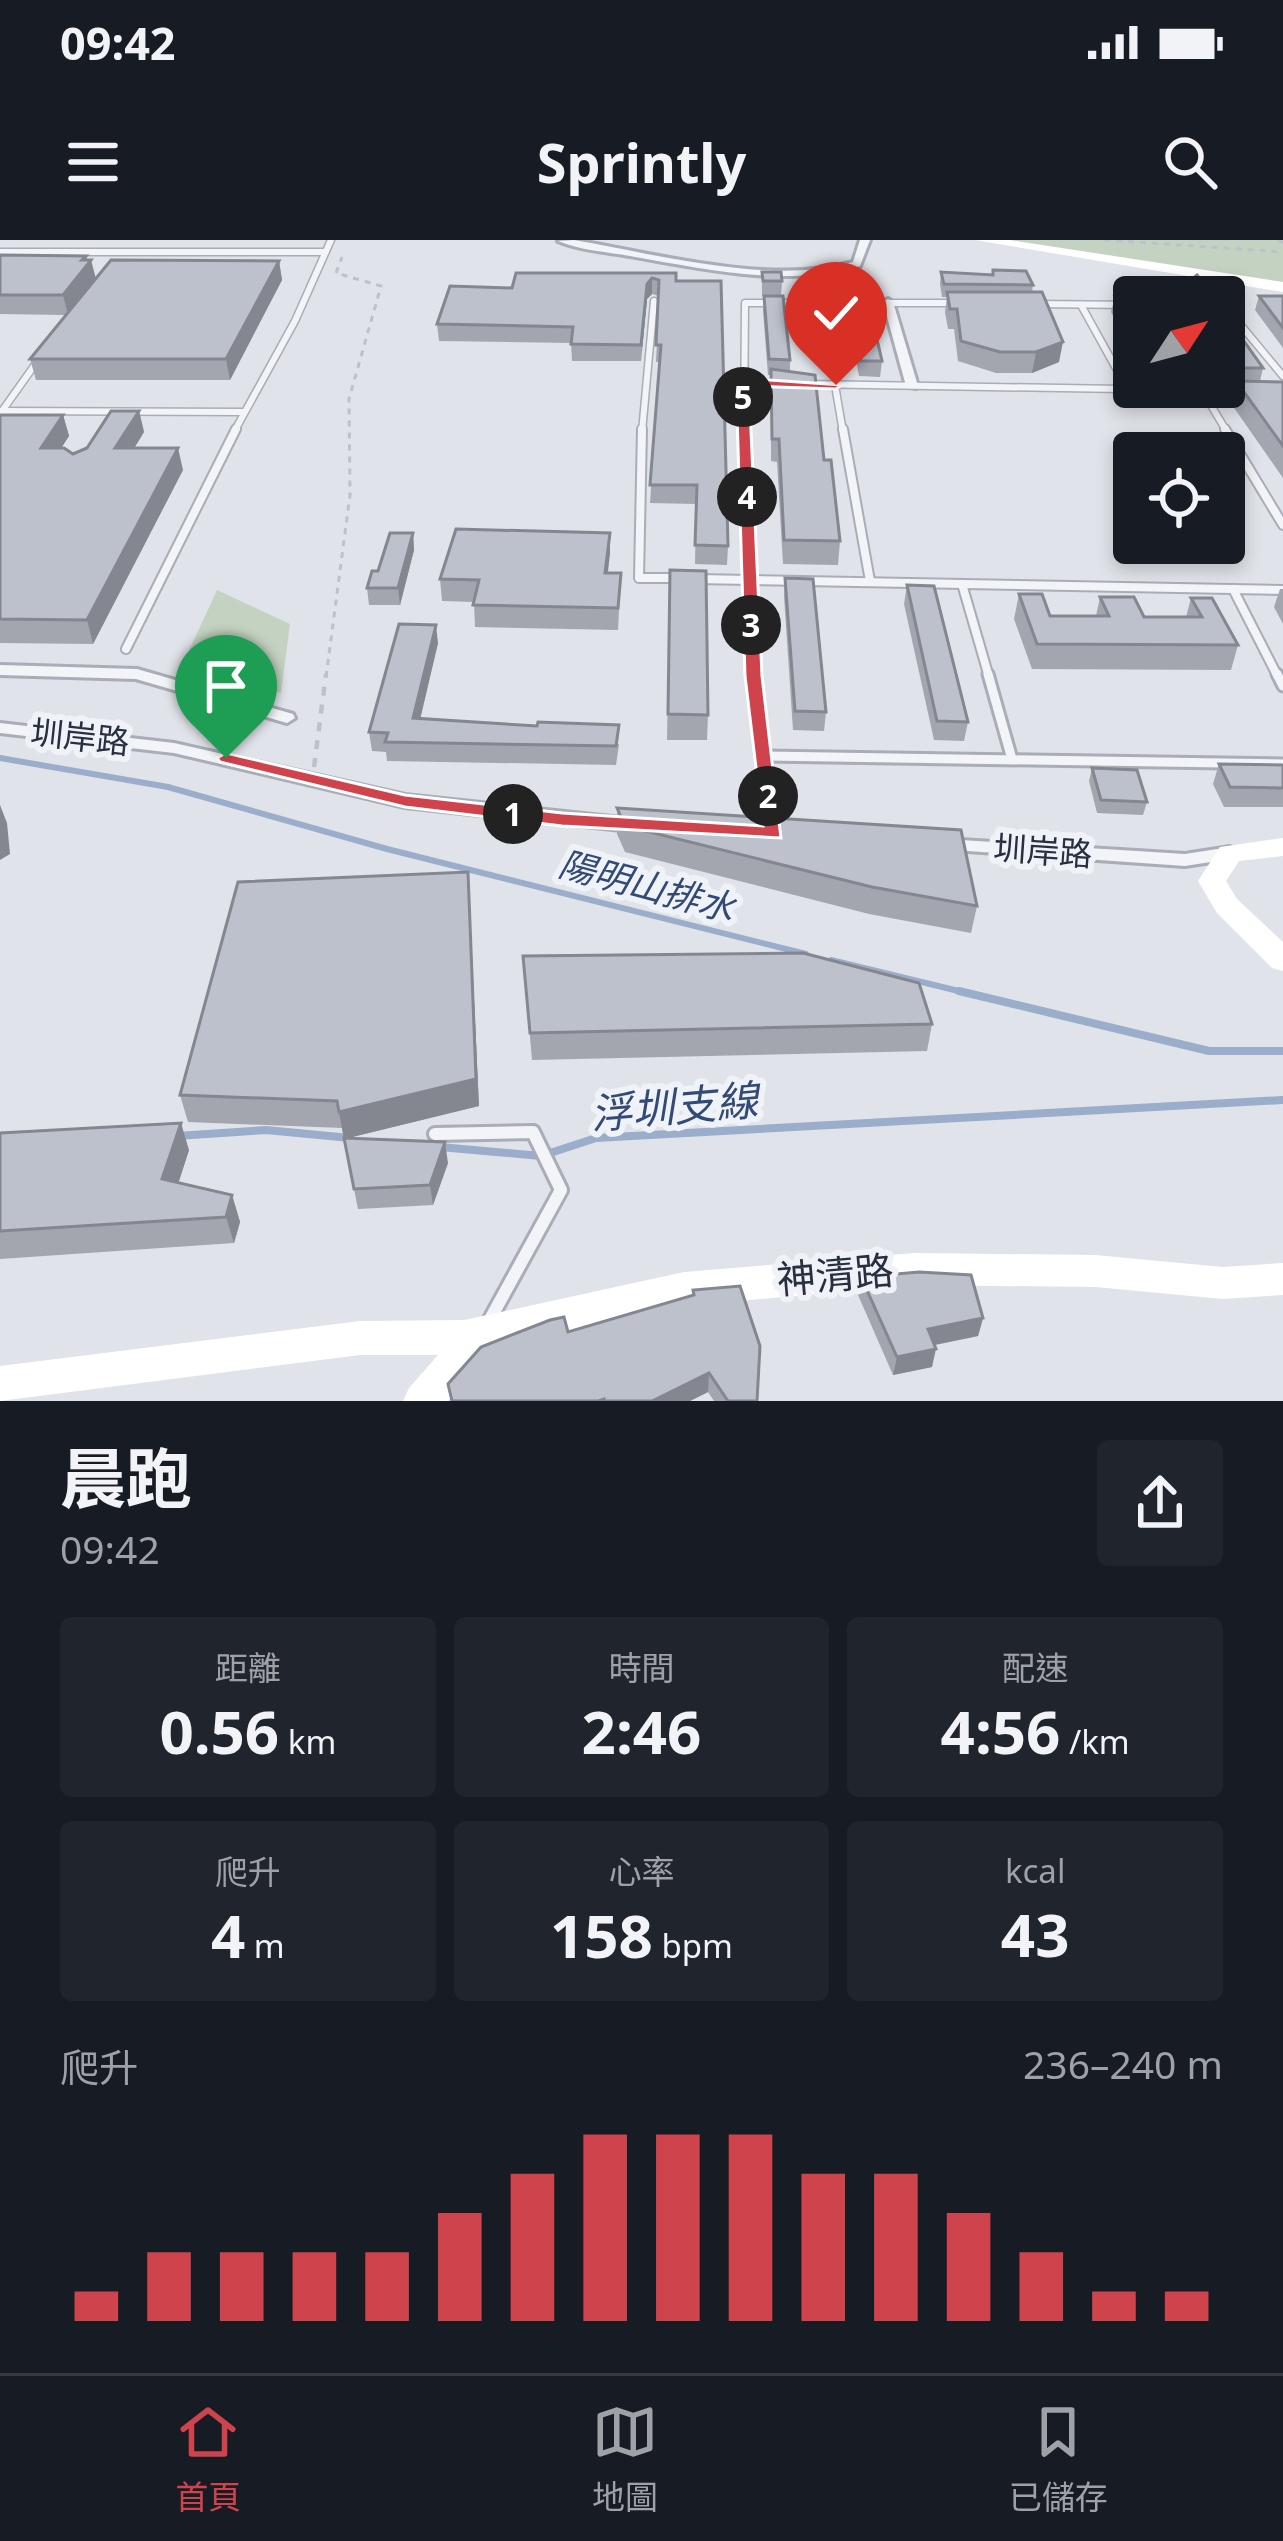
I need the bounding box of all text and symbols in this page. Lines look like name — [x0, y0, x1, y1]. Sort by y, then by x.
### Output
text: 09:42 — [60, 12, 176, 73]
text: Sprintly — [537, 125, 746, 199]
icon: menu — [60, 129, 126, 195]
icon: search — [1157, 129, 1223, 195]
pin — [785, 262, 887, 385]
north arrow — [1113, 276, 1245, 408]
map controls — [1113, 276, 1245, 564]
icon: check — [803, 280, 869, 346]
pin: 5 — [713, 367, 773, 427]
text: 5 — [734, 374, 752, 419]
button: locate — [1113, 432, 1245, 564]
pin: 4 — [717, 467, 777, 527]
text: 4 — [738, 474, 756, 519]
pin: 3 — [721, 595, 781, 655]
text: 3 — [742, 602, 760, 647]
pin — [175, 635, 277, 758]
icon: arrive — [193, 653, 259, 719]
street label: 圳岸路 — [28, 709, 132, 764]
pin: 2 — [738, 766, 798, 826]
text: 2 — [759, 773, 777, 818]
pin: 1 — [483, 784, 543, 844]
text: 1 — [504, 791, 522, 836]
street label: 圳岸路 — [992, 825, 1094, 876]
water label: 陽明山排水 — [554, 839, 742, 933]
water label: 浮圳支線 — [588, 1069, 764, 1141]
street label: 神清路 — [774, 1242, 895, 1305]
text: 晨跑 — [60, 1432, 192, 1522]
button: share — [1097, 1440, 1223, 1566]
text: 09:42 — [60, 1522, 160, 1575]
text: 距離 — [215, 1645, 281, 1690]
text: 時間 — [608, 1645, 674, 1690]
text: 配速 — [1002, 1645, 1068, 1690]
text: 0.56 — [159, 1690, 279, 1772]
text: 2:46 — [582, 1690, 701, 1772]
text: 4:56 — [941, 1690, 1060, 1772]
text: km — [279, 1719, 336, 1764]
text: /km — [1060, 1719, 1130, 1764]
text: kcal — [1005, 1848, 1065, 1893]
text: 爬升 — [215, 1849, 281, 1894]
text: 心率 — [608, 1849, 674, 1894]
text: 43 — [1001, 1893, 1069, 1975]
text: 4 — [211, 1894, 245, 1976]
text: 158 — [550, 1894, 653, 1976]
text: m — [245, 1923, 285, 1968]
text: bpm — [653, 1923, 733, 1968]
text: 236–240 m — [1023, 2037, 1223, 2090]
text: 爬升 — [60, 2040, 138, 2093]
tab: 首頁 — [175, 2399, 241, 2519]
tab: 地圖 — [592, 2399, 658, 2519]
tab: 已儲存 — [1009, 2399, 1108, 2519]

